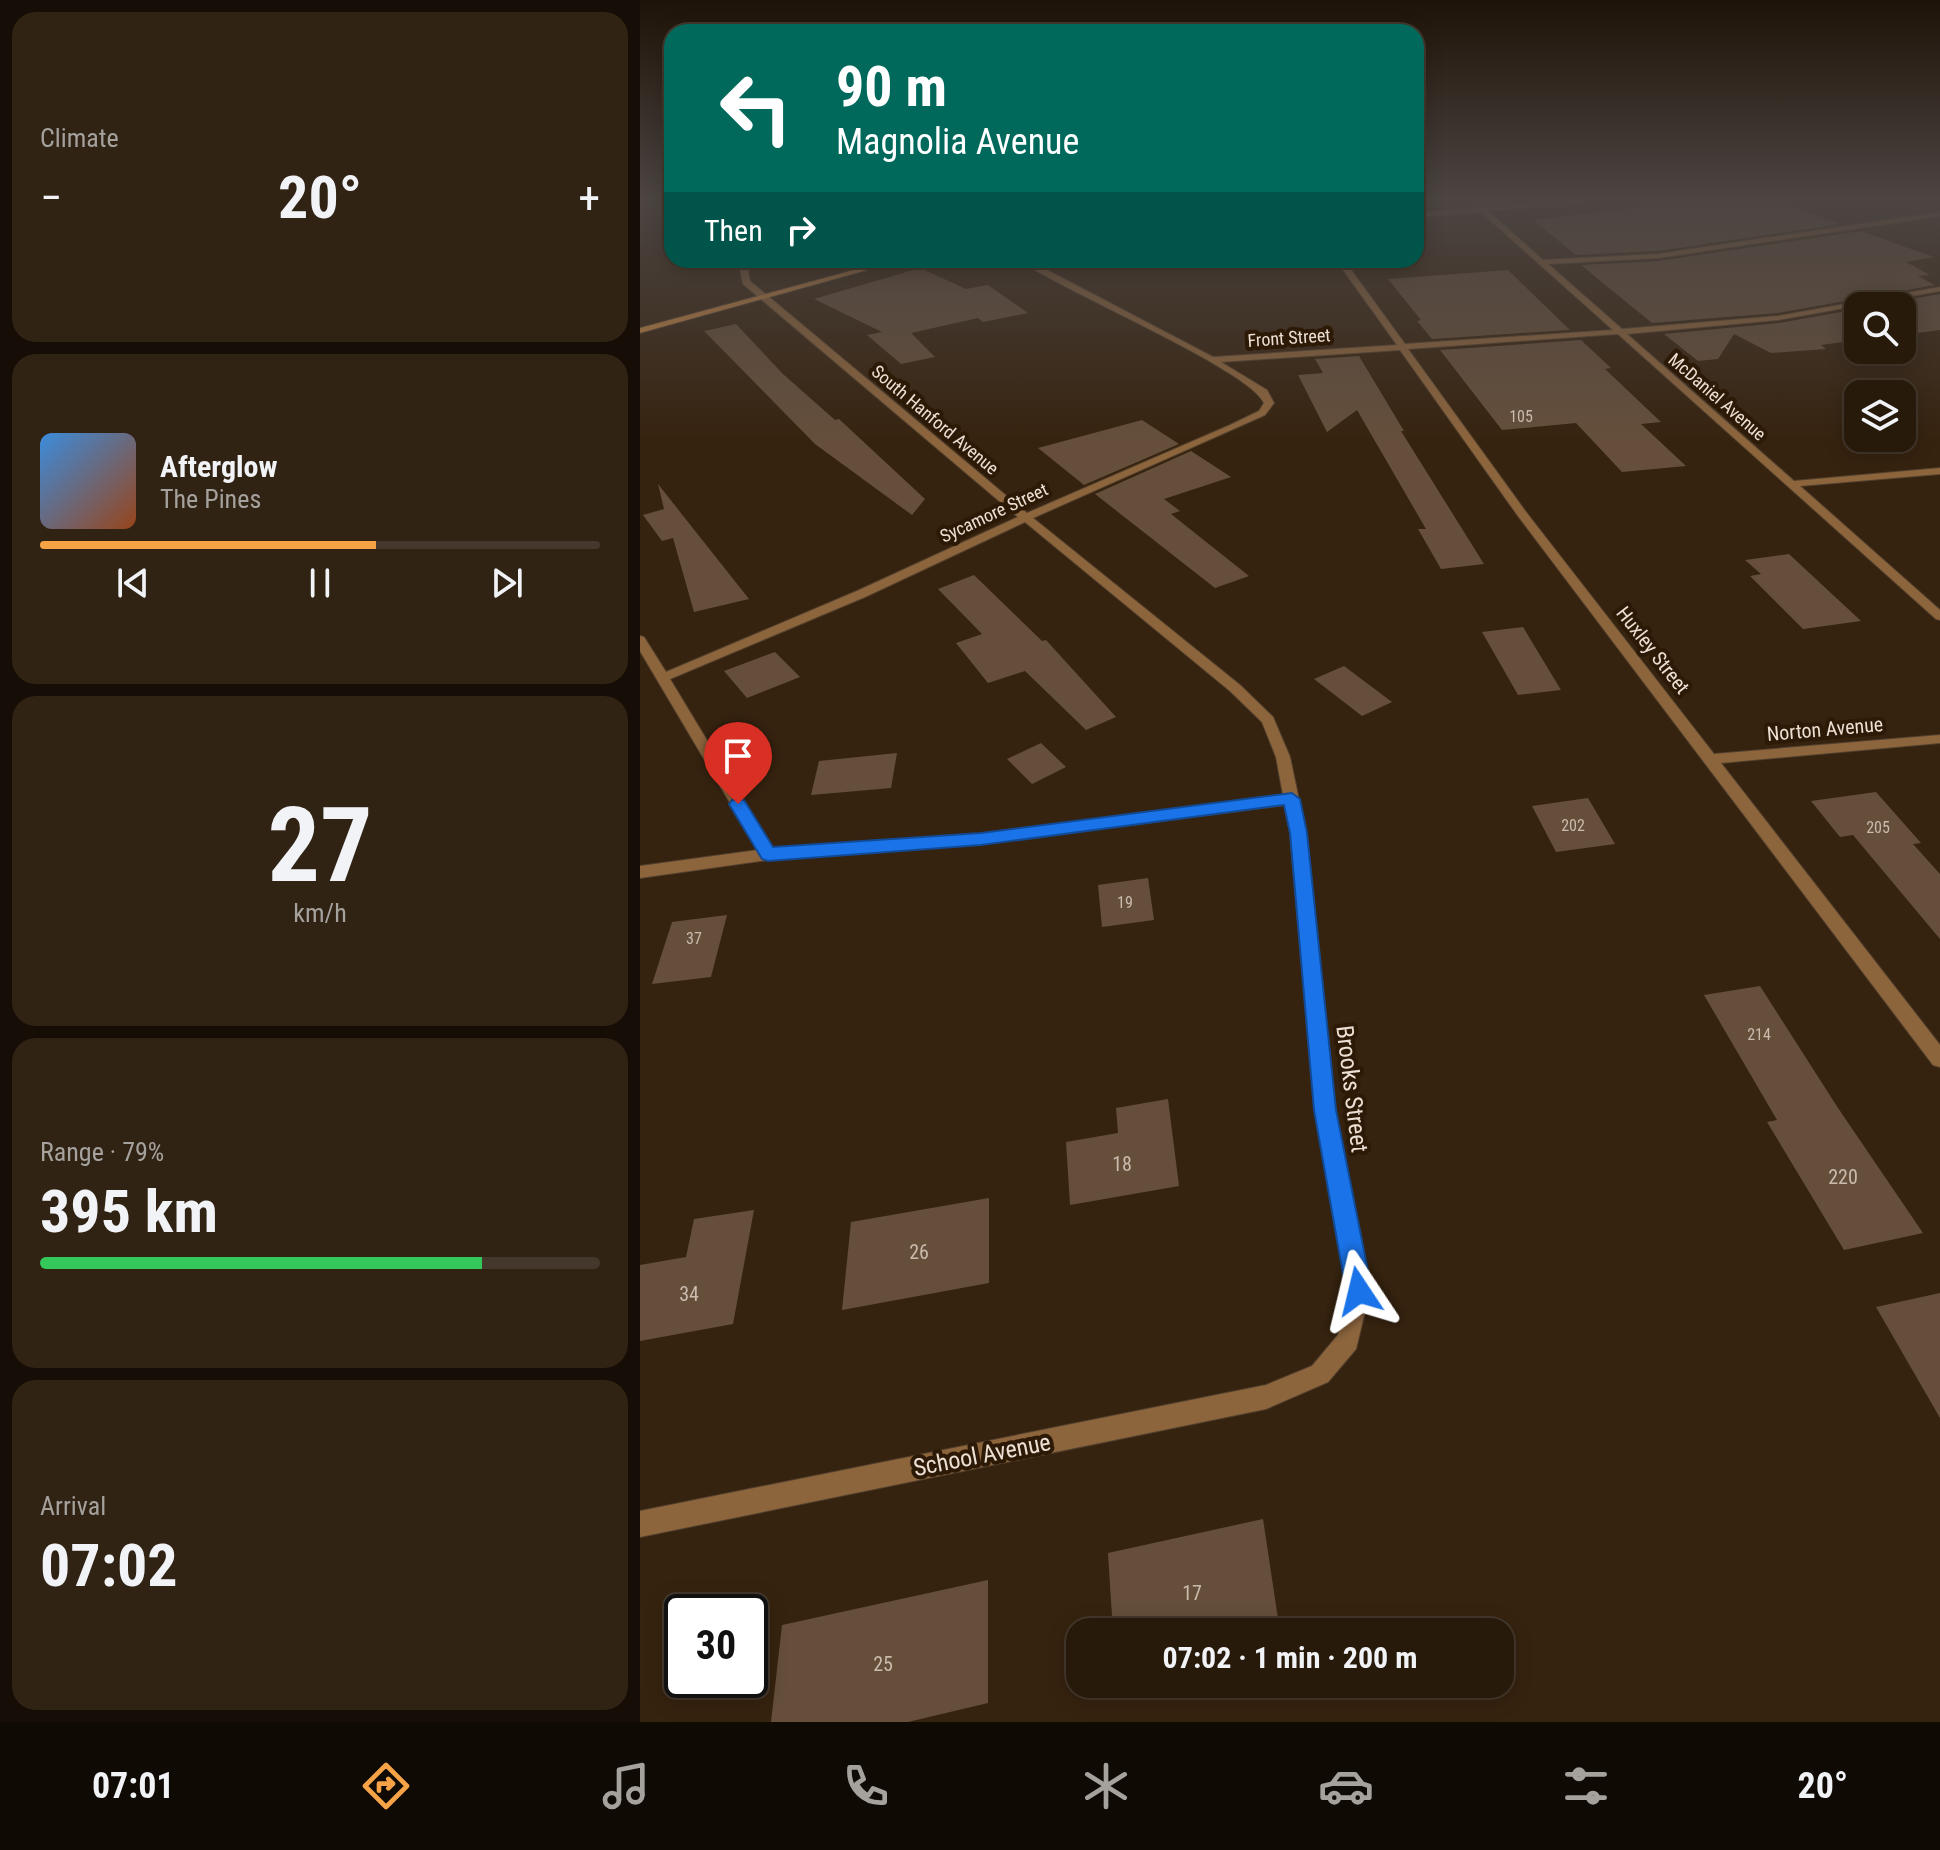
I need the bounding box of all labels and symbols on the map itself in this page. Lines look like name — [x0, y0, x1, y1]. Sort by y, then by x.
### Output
street label: Front Street — [1247, 324, 1331, 351]
street label: McDaniel Avenue — [1664, 349, 1770, 445]
street label: South Hanford Avenue — [868, 361, 1003, 479]
house number: 105 — [1509, 407, 1533, 426]
street label: Sycamore Street — [937, 478, 1051, 547]
street label: Huxley Street — [1611, 601, 1695, 699]
street label: Norton Avenue — [1766, 712, 1884, 746]
pin — [704, 722, 772, 804]
house number: 202 — [1561, 816, 1585, 835]
house number: 205 — [1866, 818, 1890, 837]
house number: 19 — [1117, 893, 1133, 912]
house number: 37 — [686, 929, 702, 948]
street label: Brooks Street — [1330, 1024, 1374, 1154]
house number: 214 — [1747, 1025, 1771, 1044]
house number: 18 — [1112, 1152, 1132, 1176]
house number: 220 — [1828, 1165, 1858, 1189]
house number: 26 — [909, 1240, 929, 1264]
position arrow — [1317, 1249, 1401, 1333]
house number: 34 — [679, 1282, 699, 1306]
street label: School Avenue — [911, 1428, 1053, 1482]
house number: 17 — [1182, 1581, 1202, 1605]
speed limit sign: 30 — [664, 1594, 768, 1698]
house number: 25 — [873, 1652, 893, 1676]

